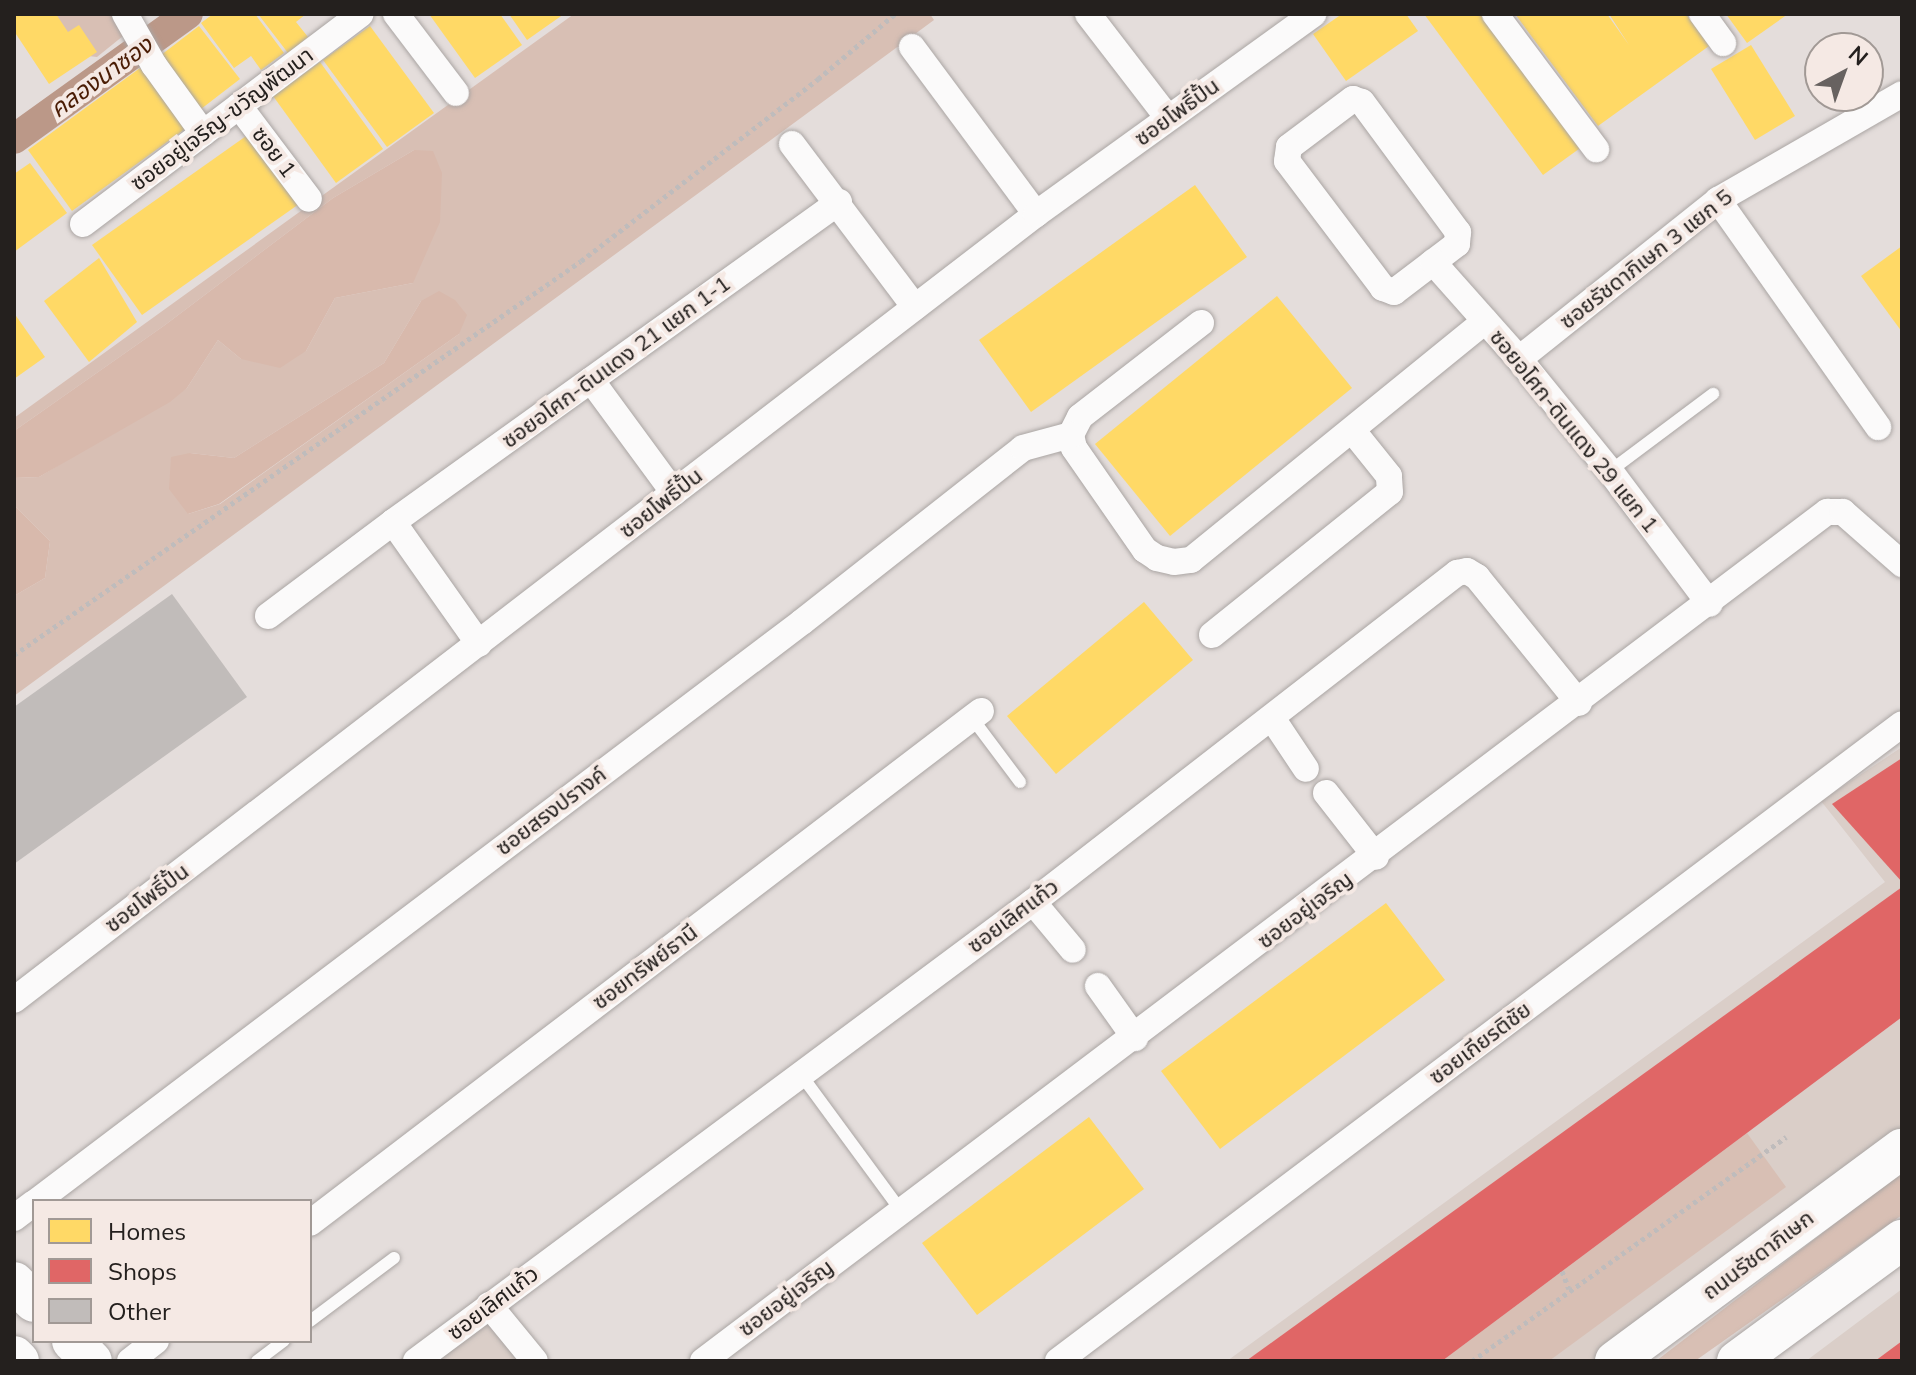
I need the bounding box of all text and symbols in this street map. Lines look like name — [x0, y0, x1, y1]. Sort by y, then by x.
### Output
water label: คลองนาซอง — [44, 30, 158, 124]
north arrow — [1804, 32, 1884, 112]
text: N — [1843, 39, 1874, 71]
street label: ซอยอยู่เจริญ-ขวัญพัฒนา — [126, 42, 318, 196]
street label: ซอยโพธิ์ปั้น — [1129, 72, 1225, 152]
street label: ซอย 1 — [246, 121, 302, 183]
street label: ซอยรัชดาภิเษก 3 แยก 5 — [1554, 183, 1738, 335]
street label: ซอยอโศก-ดินแดง 21 แยก 1-1 — [497, 270, 735, 454]
street label: ซอยอโศก-ดินแดง 29 แยก 1 — [1484, 324, 1664, 538]
street label: ซอยโพธิ์ปั้น — [614, 462, 708, 544]
street label: ซอยสรงปรางค์ — [491, 761, 611, 861]
street label: ซอยโพธิ์ปั้น — [100, 858, 194, 938]
street label: ซอยอยู่เจริญ — [1252, 866, 1358, 954]
street label: ซอยเลิศแก้ว — [962, 873, 1064, 959]
street label: ซอยทรัพย์ธานี — [587, 919, 703, 1015]
street label: ซอยเกียรติชัย — [1424, 996, 1536, 1090]
legend — [32, 1199, 312, 1343]
street label: ถนนรัชดาภิเษก — [1697, 1205, 1819, 1305]
text: Homes — [108, 1216, 186, 1246]
street label: ซอยอยู่เจริญ — [733, 1254, 839, 1342]
text: Shops — [108, 1256, 177, 1286]
street label: ซอยเลิศแก้ว — [442, 1260, 544, 1346]
text: Other — [108, 1296, 171, 1326]

